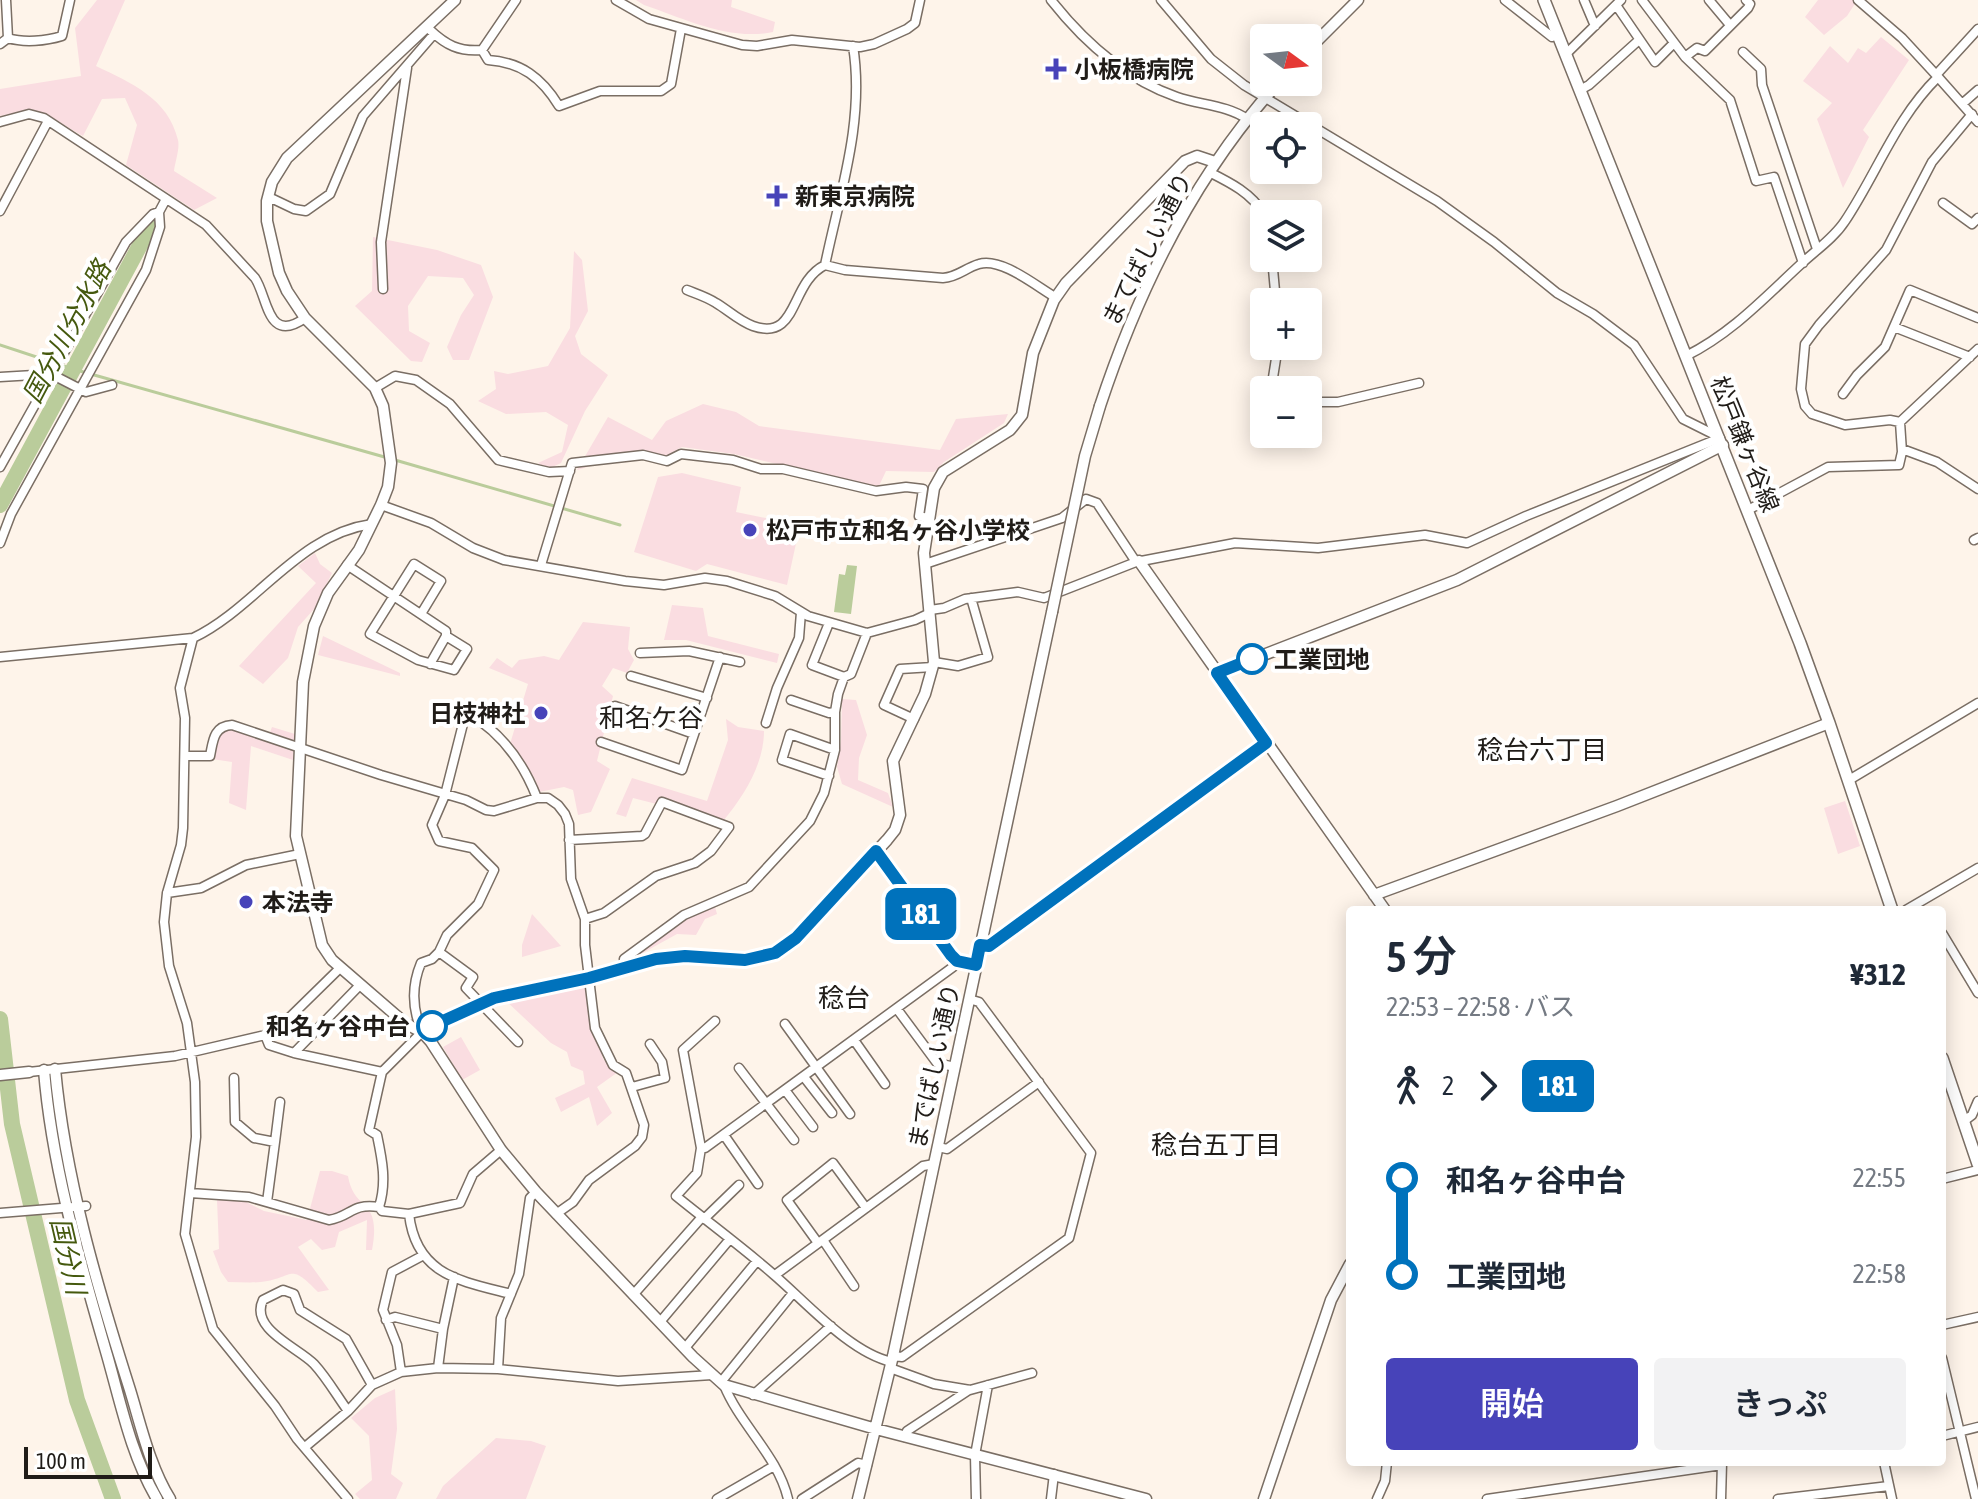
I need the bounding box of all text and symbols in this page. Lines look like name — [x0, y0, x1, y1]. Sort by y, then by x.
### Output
north arrow — [1250, 24, 1322, 96]
map controls — [1250, 24, 1322, 448]
place label: 小板橋病院 — [1074, 56, 1194, 83]
marker: 小板橋病院 — [1045, 58, 1067, 80]
button: locate — [1250, 112, 1322, 184]
street label: まてばしい通り — [1097, 168, 1197, 330]
place label: 新東京病院 — [795, 183, 915, 210]
marker: 新東京病院 — [766, 185, 788, 207]
button: layers — [1250, 200, 1322, 272]
water label: 国分川分水路 — [17, 254, 118, 408]
button: + — [1250, 288, 1322, 360]
street label: 松戸鎌ヶ谷線 — [1706, 372, 1784, 516]
button: − — [1250, 376, 1322, 448]
place label: 松戸市立和名ヶ谷小学校 — [766, 517, 1030, 544]
marker: 松戸市立和名ヶ谷小学校 — [741, 521, 759, 539]
marker: 工業団地 — [1237, 644, 1267, 674]
place label: 工業団地 — [1274, 646, 1370, 673]
place label: 日枝神社 — [429, 700, 525, 727]
district label: 和名ケ谷 — [599, 703, 703, 733]
marker: 日枝神社 — [532, 704, 550, 722]
district label: 稔台六丁目 — [1477, 735, 1607, 765]
line badge: 181 — [875, 888, 967, 940]
place label: 本法寺 — [262, 889, 334, 916]
marker: 本法寺 — [237, 893, 255, 911]
text: 181 — [901, 898, 941, 930]
text: 5 分 — [1386, 931, 1457, 981]
text: ¥312 — [1850, 957, 1906, 991]
street label: までばしい通り — [903, 981, 965, 1151]
district label: 稔台 — [818, 983, 870, 1013]
text: 22:53 – 22:58 · バス — [1386, 992, 1575, 1022]
marker: 和名ヶ谷中台 — [417, 1011, 447, 1041]
place label: 和名ヶ谷中台 — [266, 1013, 410, 1040]
icon: walk — [1386, 1064, 1430, 1108]
icon: forward — [1466, 1064, 1510, 1108]
text: 181 — [1538, 1070, 1578, 1102]
text: 2 — [1442, 1071, 1454, 1101]
district label: 稔台五丁目 — [1151, 1130, 1281, 1160]
text: 和名ヶ谷中台 — [1446, 1163, 1626, 1197]
text: 22:55 — [1852, 1163, 1906, 1193]
water label: 国分川 — [45, 1215, 92, 1300]
text: 工業団地 — [1446, 1259, 1566, 1293]
text: 22:58 — [1852, 1259, 1906, 1289]
button: 開始 — [1386, 1358, 1638, 1450]
button: きっぷ — [1654, 1358, 1906, 1450]
scale bar — [24, 1443, 152, 1479]
text: 100 m — [36, 1448, 86, 1474]

